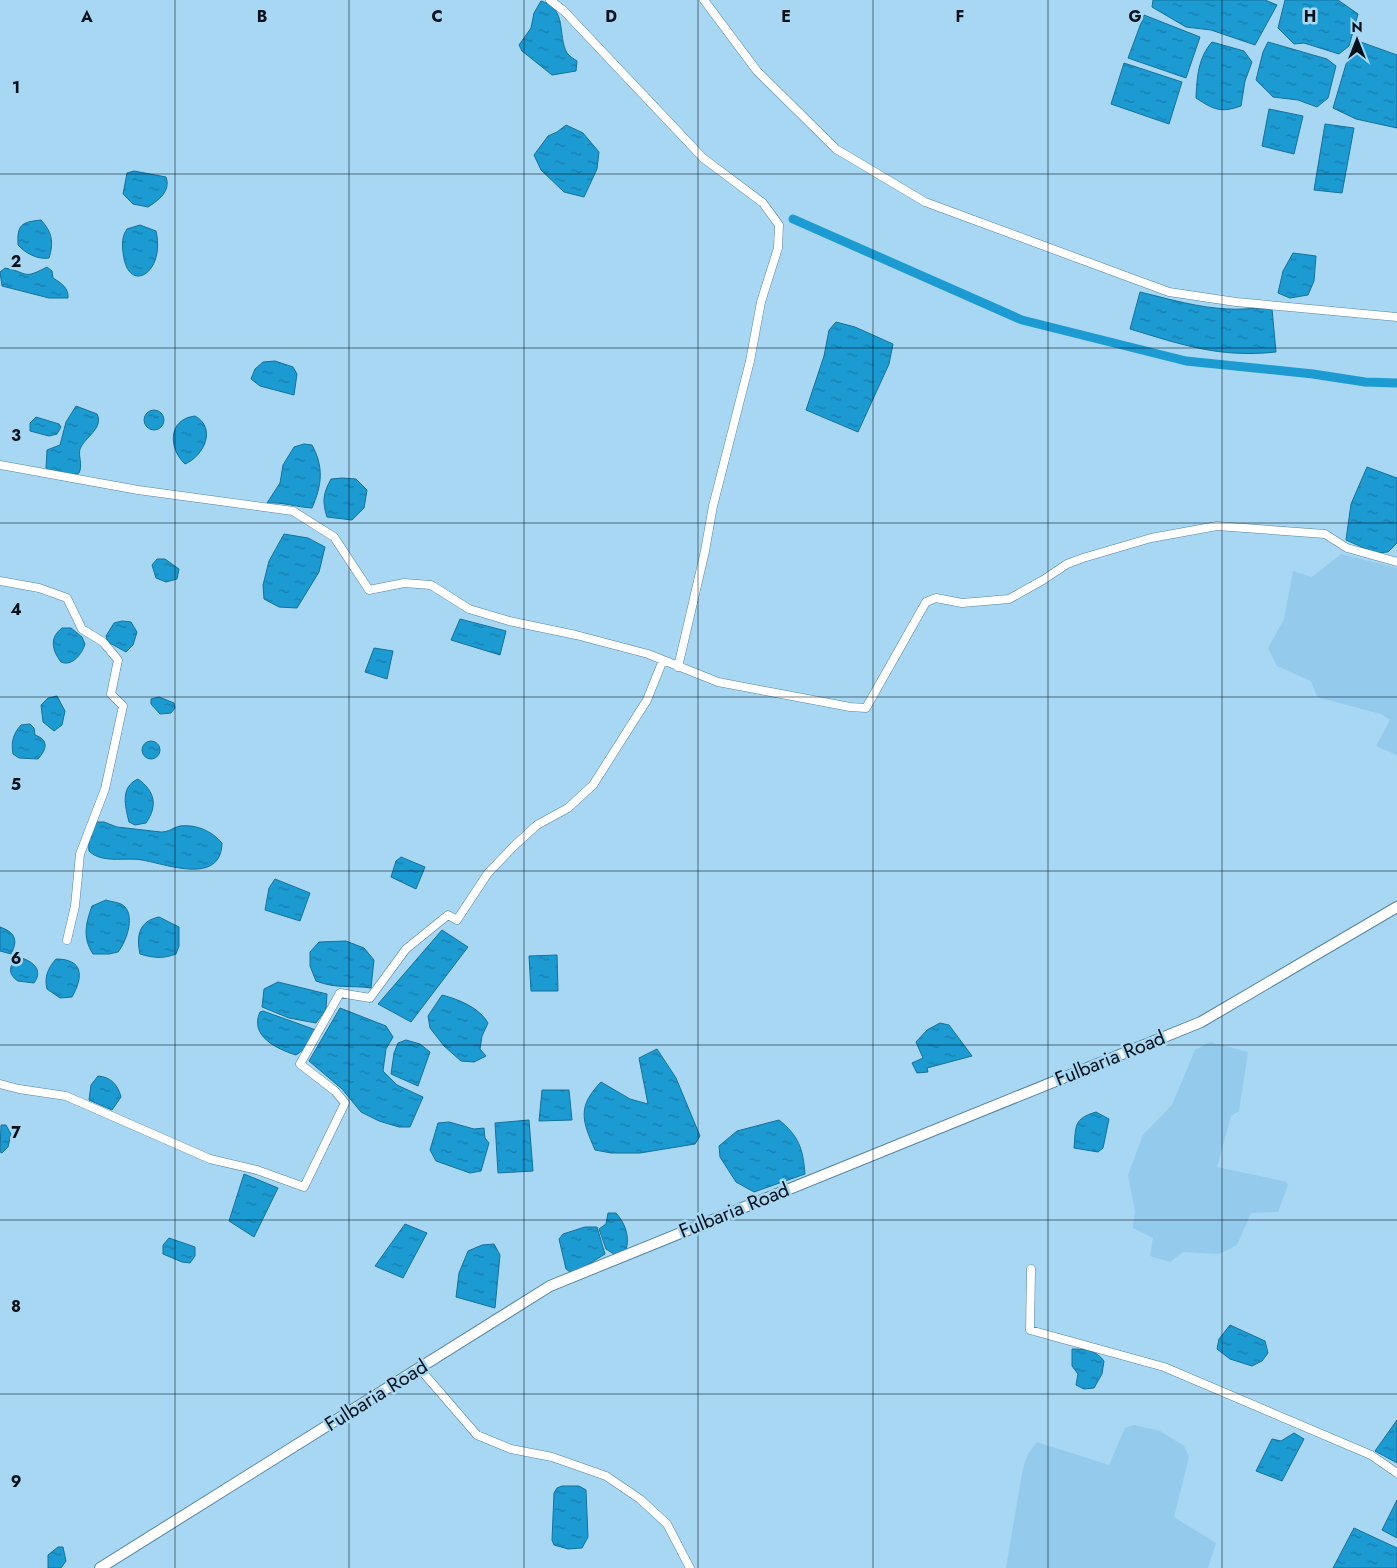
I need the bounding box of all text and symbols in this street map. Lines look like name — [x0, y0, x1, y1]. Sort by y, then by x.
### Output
text: A — [80, 5, 93, 28]
text: B — [257, 5, 267, 28]
text: C — [431, 5, 443, 28]
text: D — [605, 5, 617, 28]
text: E — [781, 5, 791, 28]
text: F — [956, 5, 964, 28]
text: G — [1128, 5, 1142, 28]
text: H — [1304, 5, 1316, 28]
north arrow — [1332, 15, 1382, 65]
text: N — [1351, 17, 1363, 37]
text: 1 — [12, 76, 20, 99]
text: 2 — [11, 250, 21, 273]
text: 3 — [11, 424, 21, 447]
text: 4 — [10, 598, 22, 621]
text: 5 — [11, 773, 21, 796]
text: 6 — [11, 947, 21, 970]
street label: Fulbaria Road — [1051, 1023, 1170, 1094]
text: 7 — [11, 1121, 21, 1144]
street label: Fulbaria Road — [675, 1175, 794, 1246]
text: 8 — [11, 1295, 21, 1318]
street label: Fulbaria Road — [319, 1352, 433, 1439]
text: 9 — [11, 1470, 21, 1493]

